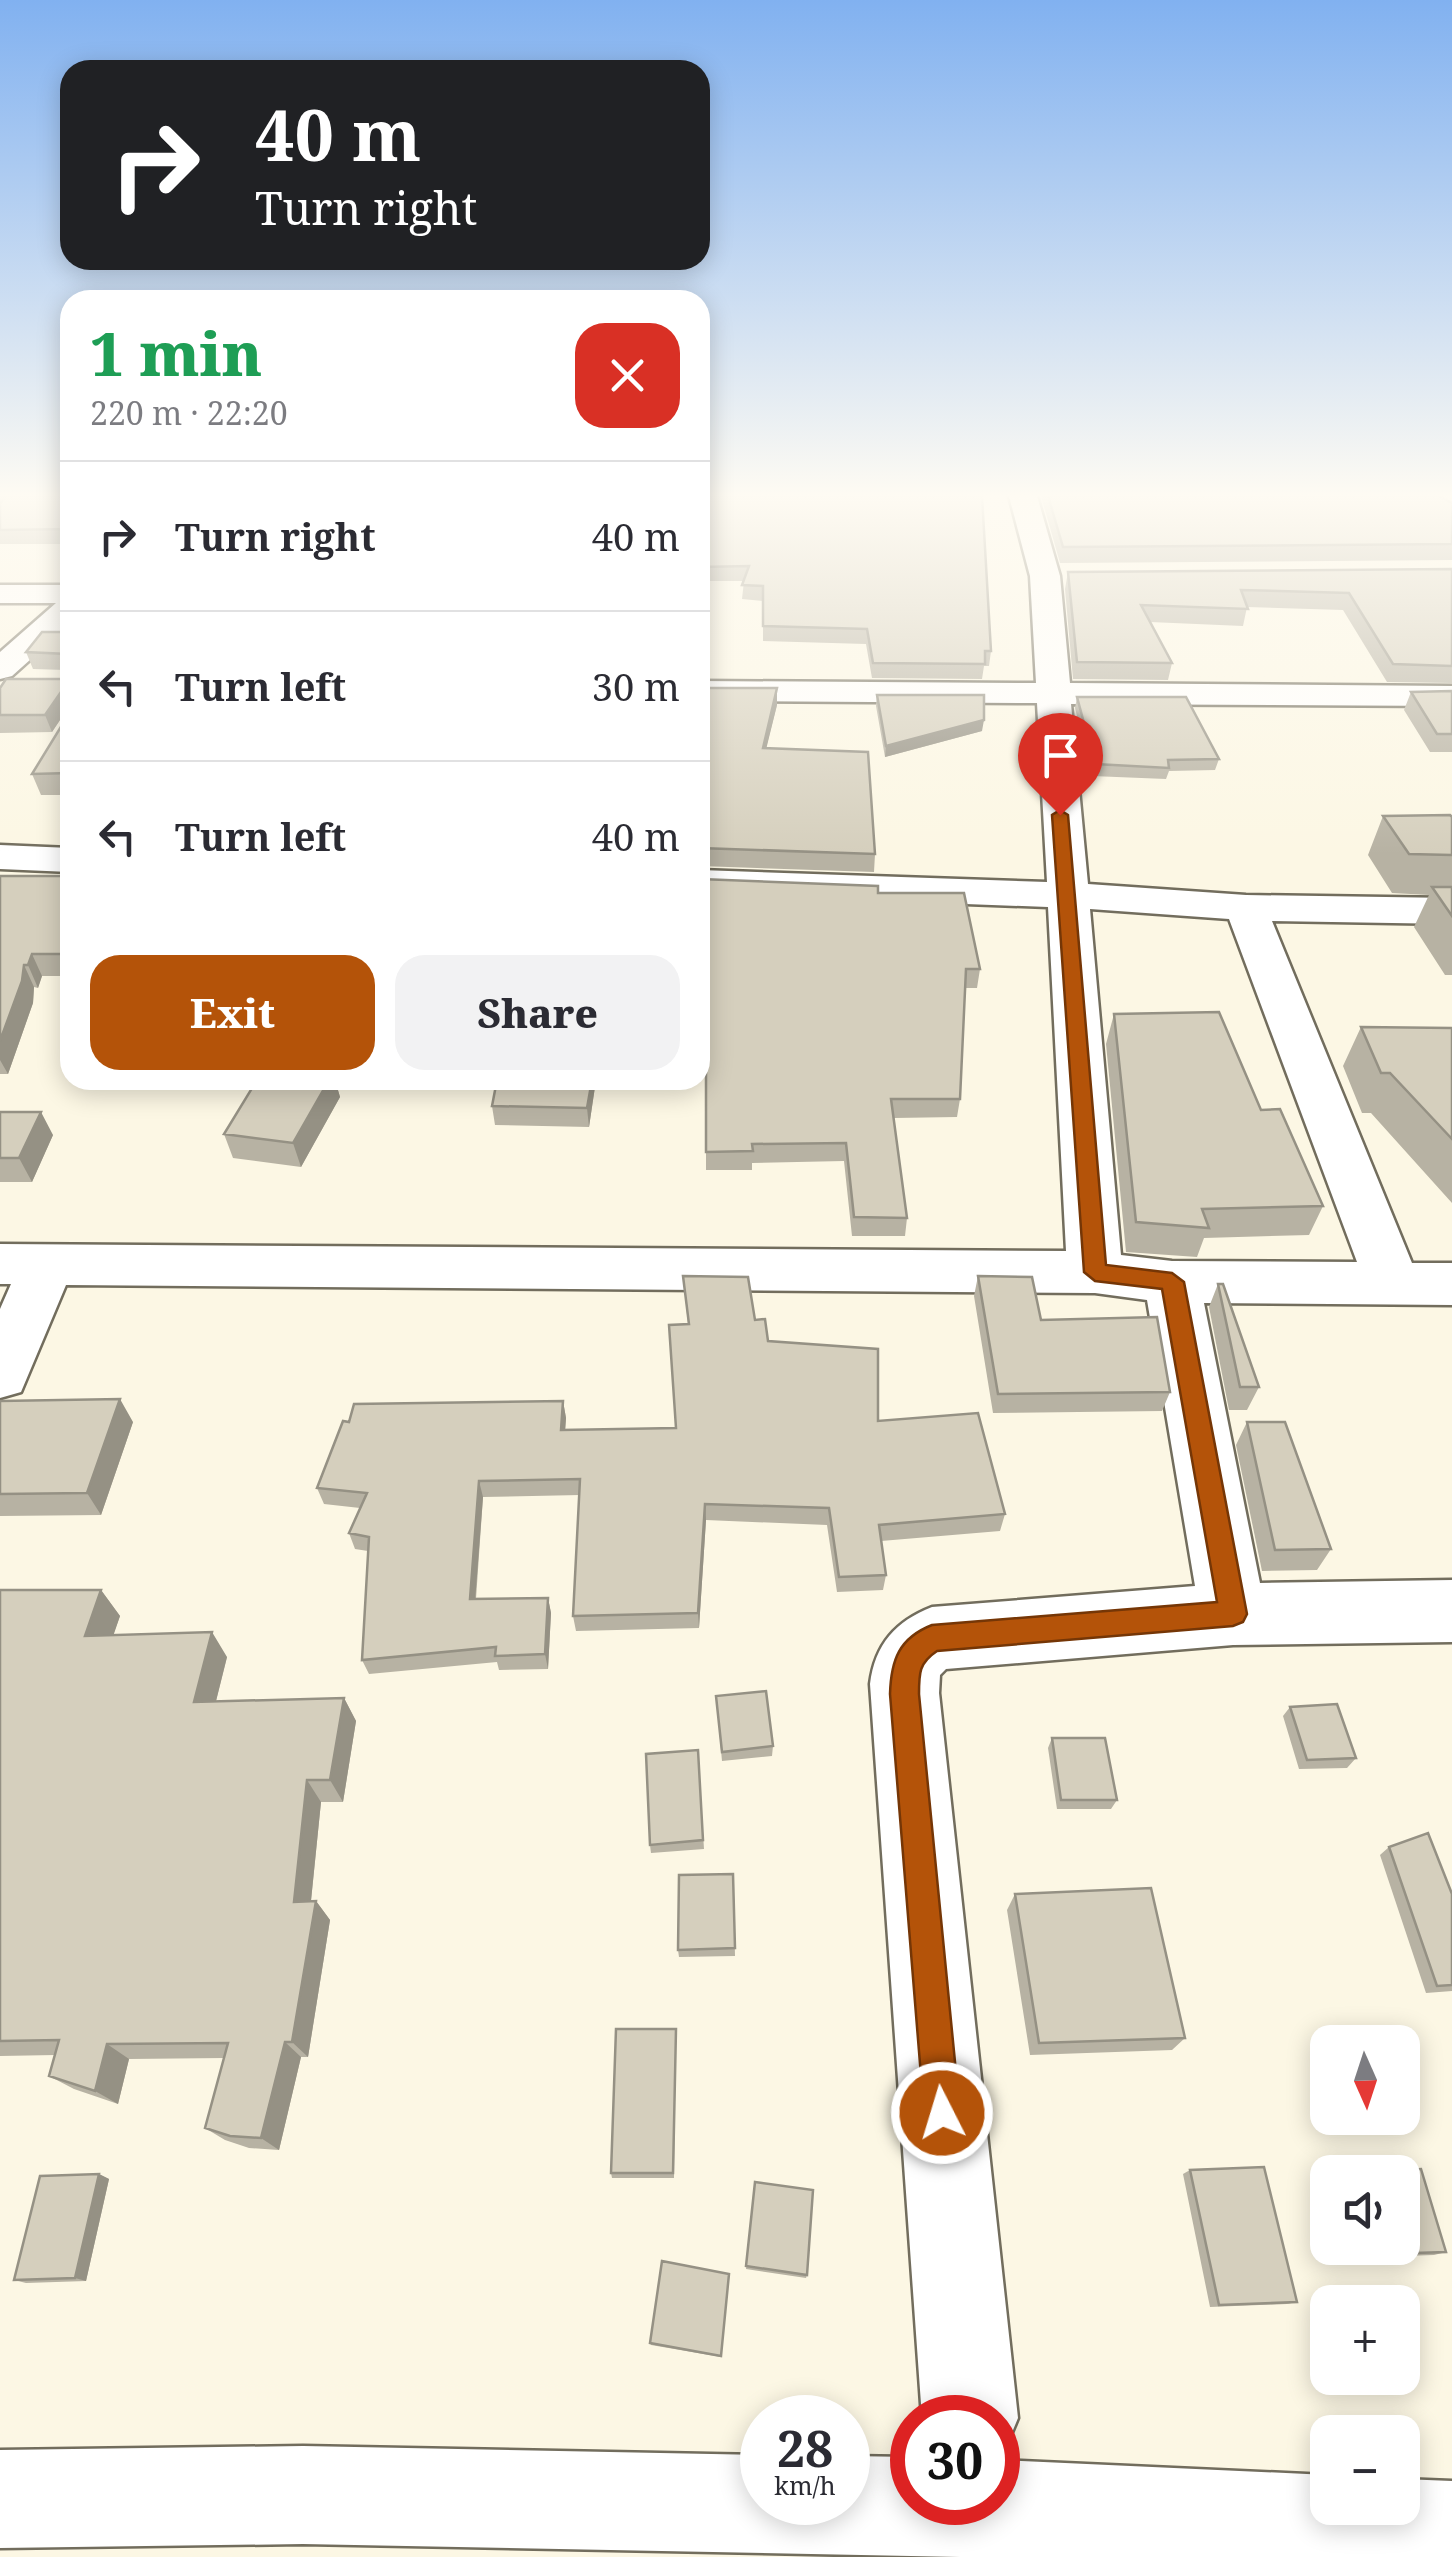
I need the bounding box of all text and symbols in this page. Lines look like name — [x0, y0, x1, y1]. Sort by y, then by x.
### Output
text: 40 m — [255, 86, 421, 182]
icon: right — [90, 100, 220, 230]
text: Turn right — [255, 177, 477, 238]
text: 1 min — [90, 312, 262, 394]
button: close — [575, 323, 680, 428]
text: 220 m · 22:20 — [90, 391, 288, 434]
icon: right — [90, 509, 145, 564]
text: Turn right — [175, 510, 376, 562]
text: 40 m — [592, 510, 680, 562]
icon: left — [90, 659, 145, 714]
text: Turn left — [175, 660, 346, 712]
text: 30 m — [592, 660, 680, 712]
pin — [1018, 713, 1103, 816]
icon: arrive — [1033, 728, 1088, 783]
icon: left — [90, 809, 145, 864]
text: Turn left — [175, 810, 346, 862]
text: 40 m — [592, 810, 680, 862]
button: Exit — [90, 955, 375, 1070]
button: Share — [395, 955, 680, 1070]
north arrow — [1310, 2025, 1420, 2135]
map controls — [1310, 2025, 1420, 2525]
position arrow — [890, 2061, 994, 2165]
button: sound — [1310, 2155, 1420, 2265]
button: + — [1310, 2285, 1420, 2395]
speed limit sign: 30 — [890, 2395, 1020, 2525]
text: 28 — [777, 2414, 833, 2482]
button: − — [1310, 2415, 1420, 2525]
text: km/h — [774, 2468, 836, 2502]

